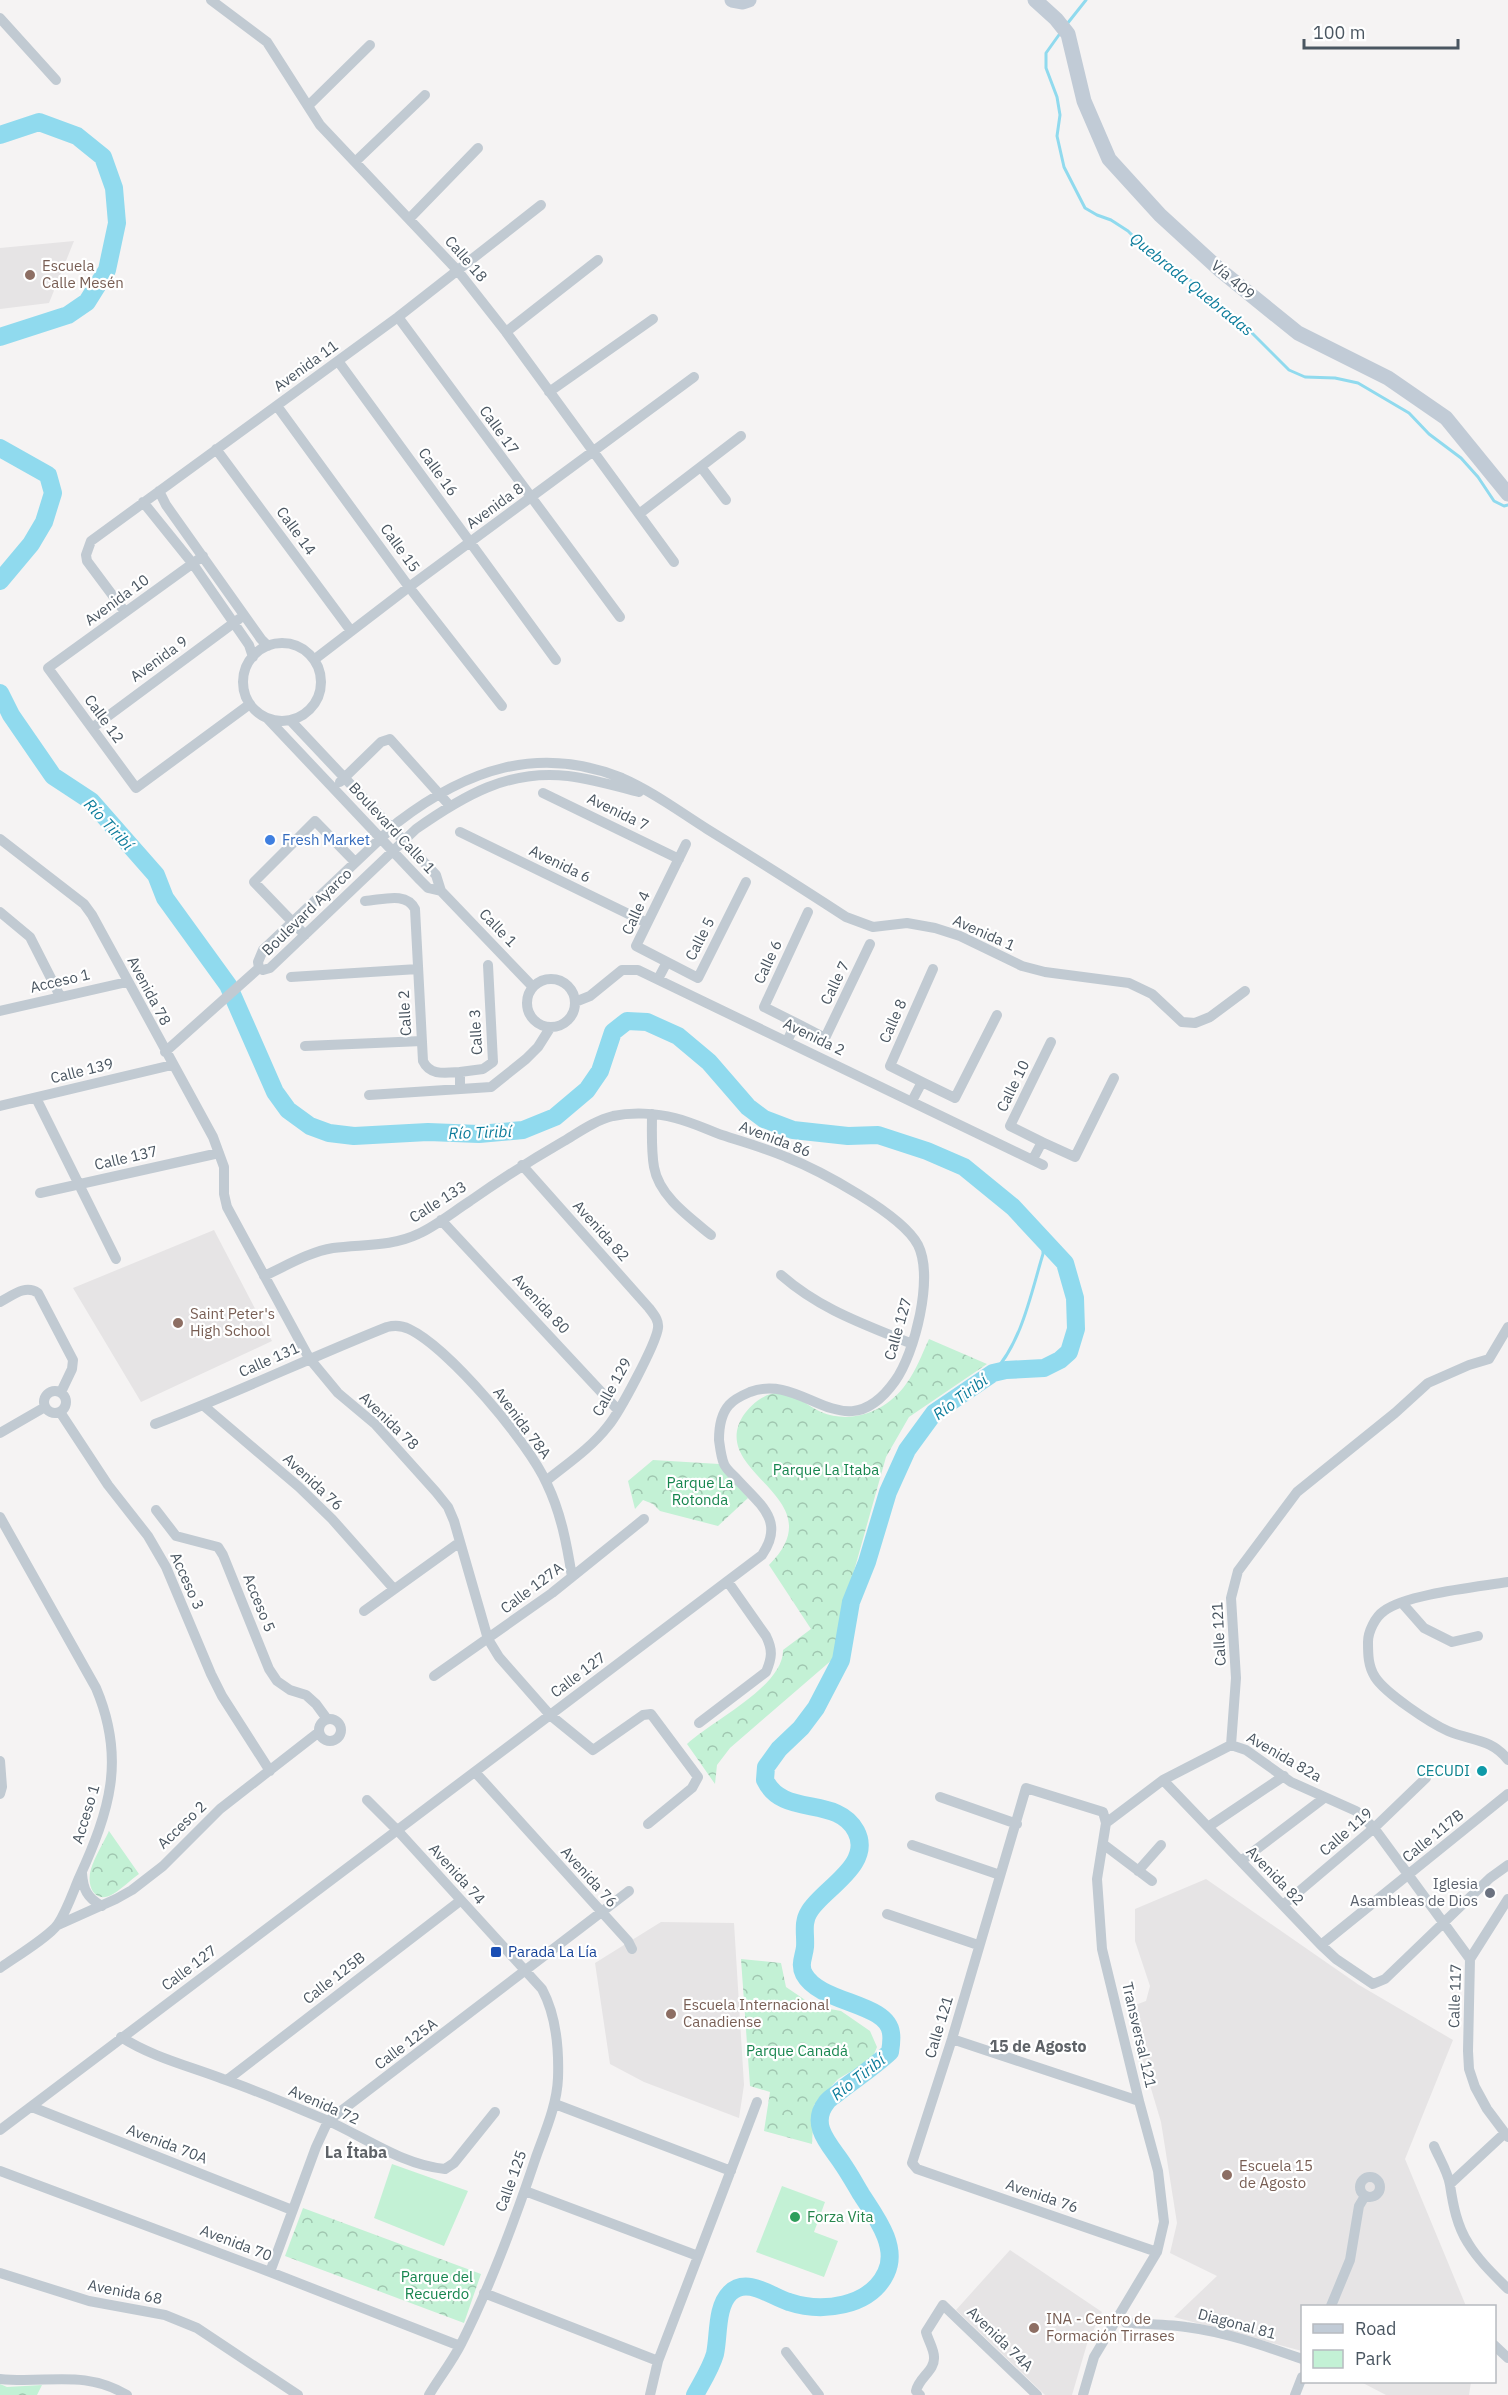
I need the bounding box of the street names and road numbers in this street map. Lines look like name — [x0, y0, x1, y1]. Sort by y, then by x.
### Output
street label: Calle 18 — [441, 232, 492, 286]
street label: Vía 409 — [1208, 256, 1259, 303]
street label: Avenida 11 — [270, 336, 342, 395]
street label: Calle 17 — [475, 402, 523, 458]
street label: Calle 16 — [414, 444, 462, 500]
street label: Avenida 8 — [462, 478, 527, 533]
street label: Calle 14 — [272, 503, 320, 559]
street label: Calle 15 — [376, 520, 424, 576]
street label: Avenida 10 — [81, 570, 153, 629]
street label: Avenida 9 — [126, 631, 191, 686]
street label: Calle 12 — [80, 691, 128, 747]
street label: Boulevard Calle 1 — [345, 778, 440, 877]
street label: Avenida 7 — [584, 788, 652, 835]
street label: Avenida 6 — [526, 840, 594, 887]
street label: Boulevard Ayarco — [258, 864, 356, 959]
street label: Calle 4 — [617, 888, 654, 938]
street label: Calle 1 — [475, 904, 521, 951]
street label: Avenida 1 — [950, 910, 1018, 955]
street label: Calle 5 — [681, 914, 719, 964]
street label: Calle 6 — [749, 937, 786, 987]
street label: Avenida 78 — [123, 953, 176, 1028]
street label: Calle 7 — [816, 958, 853, 1008]
street label: Acceso 1 — [28, 964, 92, 997]
street label: Calle 2 — [394, 989, 415, 1037]
street label: Calle 8 — [874, 996, 911, 1046]
street label: Calle 3 — [465, 1008, 486, 1056]
street label: Avenida 2 — [780, 1013, 848, 1060]
street label: Calle 139 — [48, 1054, 115, 1087]
street label: Calle 10 — [992, 1057, 1033, 1115]
street label: Avenida 86 — [737, 1116, 814, 1161]
street label: Calle 137 — [92, 1141, 159, 1174]
street label: Calle 133 — [405, 1177, 470, 1227]
street label: Avenida 82 — [569, 1196, 634, 1265]
street label: Avenida 80 — [509, 1270, 574, 1338]
street label: Calle 127 — [880, 1295, 915, 1362]
street label: Calle 131 — [236, 1338, 302, 1381]
street label: Calle 129 — [588, 1354, 635, 1419]
street label: Avenida 78A — [489, 1383, 556, 1463]
street label: Avenida 78 — [356, 1388, 423, 1454]
street label: Avenida 76 — [279, 1449, 347, 1514]
street label: Acceso 3 — [166, 1549, 209, 1613]
street label: Calle 127A — [497, 1558, 567, 1617]
street label: Acceso 5 — [239, 1571, 280, 1635]
street label: Calle 121 — [1207, 1601, 1230, 1667]
street label: Calle 127 — [546, 1648, 609, 1702]
street label: Avenida 82a — [1243, 1728, 1325, 1786]
street label: Acceso 1 — [68, 1782, 104, 1846]
street label: Acceso 2 — [153, 1797, 210, 1853]
street label: Calle 119 — [1315, 1803, 1376, 1860]
street label: Calle 117B — [1398, 1805, 1467, 1866]
street label: Avenida 74 — [425, 1839, 490, 1908]
street label: Avenida 76 — [557, 1842, 622, 1911]
street label: Avenida 82 — [1242, 1842, 1308, 1909]
street label: Calle 127 — [157, 1941, 220, 1995]
street label: Calle 125B — [299, 1947, 369, 2008]
street label: Calle 117 — [1444, 1964, 1465, 2028]
street label: Transversal 121 — [1118, 1980, 1161, 2090]
street label: Calle 121 — [920, 1993, 957, 2060]
street label: Calle 125A — [371, 2014, 441, 2073]
street label: Avenida 72 — [286, 2081, 362, 2129]
street label: Avenida 70A — [124, 2119, 211, 2168]
street label: Calle 125 — [491, 2147, 530, 2214]
street label: Avenida 76 — [1003, 2174, 1081, 2217]
street label: Avenida 70 — [198, 2220, 275, 2265]
street label: Avenida 68 — [86, 2275, 164, 2308]
street label: Avenida 74A — [963, 2302, 1038, 2375]
street label: Diagonal 81 — [1196, 2304, 1278, 2343]

